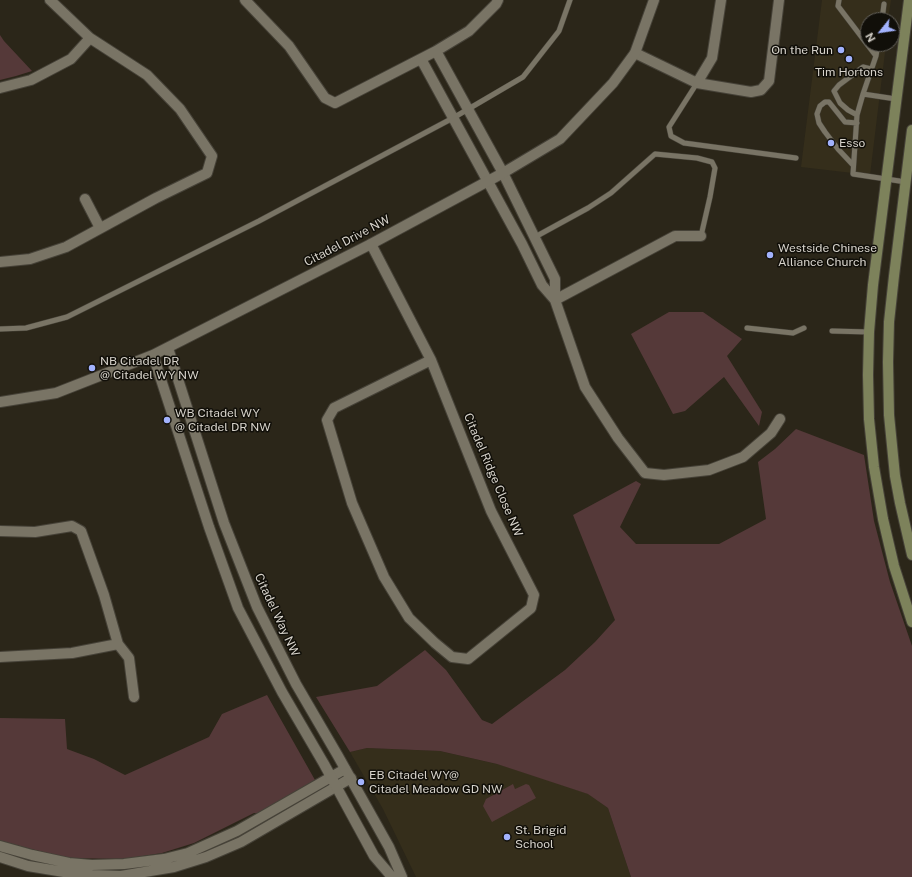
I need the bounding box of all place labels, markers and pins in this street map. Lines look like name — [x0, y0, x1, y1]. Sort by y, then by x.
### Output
place label: On the Run — [771, 43, 833, 57]
marker: On the Run — [836, 45, 846, 55]
marker: Tim Hortons — [844, 54, 854, 64]
place label: Tim Hortons — [815, 65, 883, 79]
place label: Esso — [839, 136, 865, 150]
marker: Esso — [826, 138, 836, 148]
place label: Westside Chinese Alliance Church — [778, 241, 877, 269]
marker: Westside Chinese Alliance Church — [765, 250, 775, 260]
place label: NB Citadel DR @ Citadel WY NW — [100, 354, 199, 382]
marker: NB Citadel DR @ Citadel WY NW — [87, 363, 97, 373]
place label: WB Citadel WY @ Citadel DR NW — [175, 406, 271, 434]
marker: WB Citadel WY @ Citadel DR NW — [162, 415, 172, 425]
place label: EB Citadel WY@ Citadel Meadow GD NW — [369, 768, 503, 796]
marker: EB Citadel WY@ Citadel Meadow GD NW — [356, 777, 366, 787]
place label: St. Brigid School — [515, 823, 566, 851]
marker: St. Brigid School — [502, 832, 512, 842]

